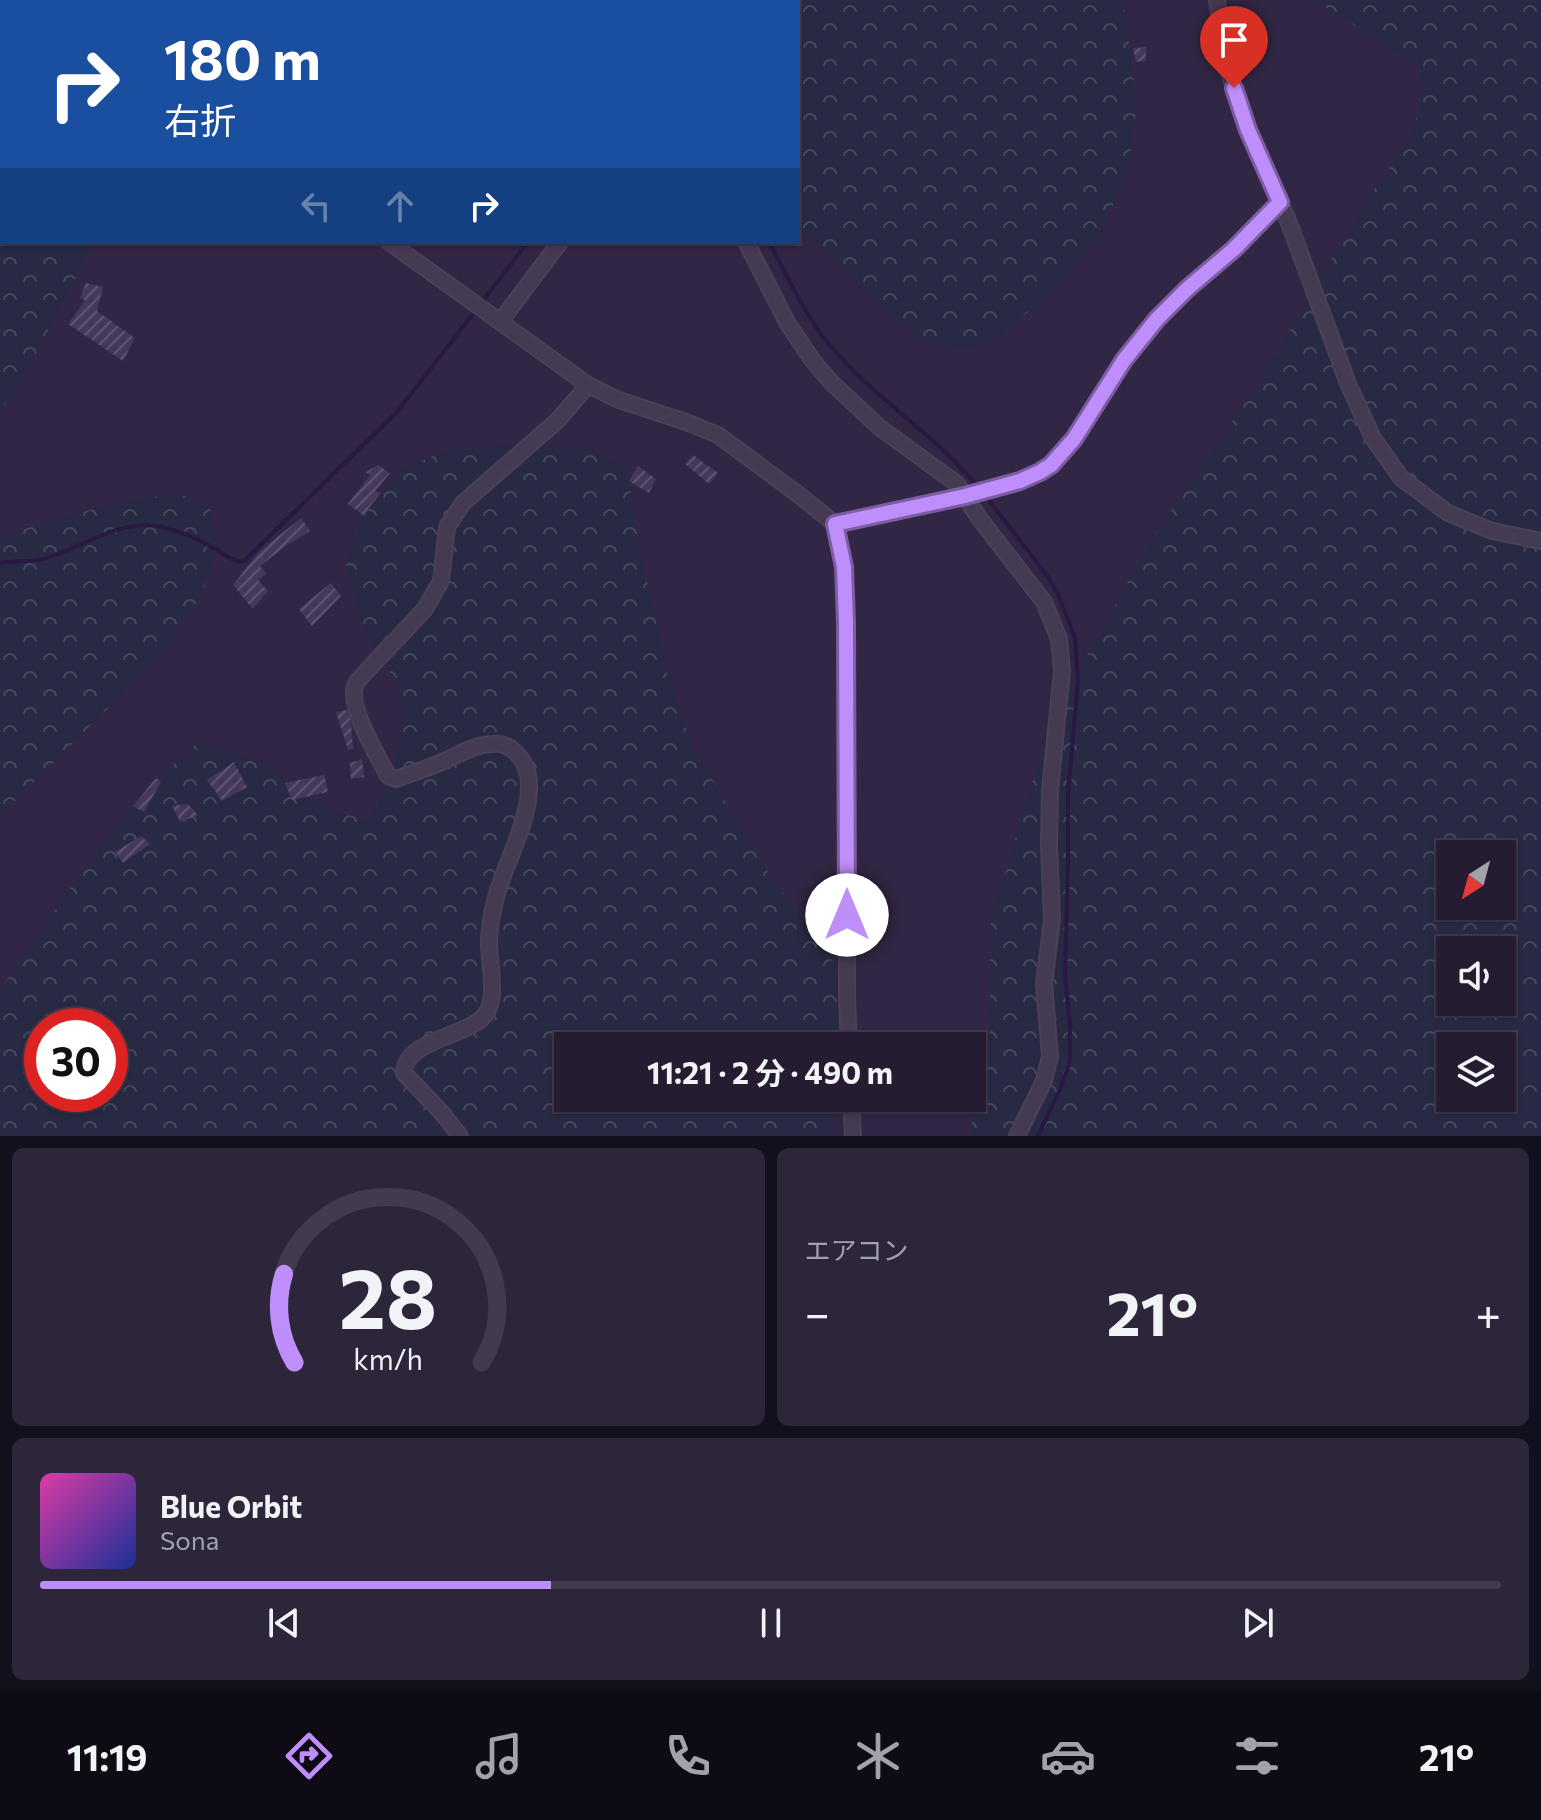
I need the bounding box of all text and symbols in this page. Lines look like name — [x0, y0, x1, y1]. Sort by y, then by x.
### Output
pin — [1200, 6, 1268, 88]
icon: arrive — [1212, 18, 1256, 62]
text: 180 m — [164, 23, 321, 92]
icon: right — [32, 32, 136, 136]
text: 右折 — [164, 97, 236, 141]
icon: left — [294, 184, 338, 228]
icon: ahead — [378, 184, 422, 228]
icon: right — [462, 184, 506, 228]
north arrow — [1436, 840, 1516, 920]
map controls — [1436, 840, 1516, 1112]
position arrow — [805, 873, 889, 957]
button: sound — [1436, 936, 1516, 1016]
speed limit sign: 30 — [24, 1008, 128, 1112]
button: layers — [1436, 1032, 1516, 1112]
text: 11:21 · 2 分 · 490 m — [647, 1053, 893, 1090]
text: エアコン — [805, 1234, 909, 1265]
text: 28 — [339, 1244, 437, 1346]
text: 21° — [1106, 1275, 1198, 1348]
text: − — [805, 1285, 830, 1339]
text: + — [1475, 1285, 1501, 1339]
text: km/h — [353, 1341, 423, 1376]
text: Blue Orbit — [160, 1487, 302, 1524]
text: Sona — [160, 1524, 219, 1555]
icon: previous — [262, 1601, 306, 1645]
icon: pause — [749, 1601, 793, 1645]
icon: next — [1236, 1601, 1280, 1645]
icon: directions — [281, 1728, 337, 1784]
icon: music — [471, 1728, 527, 1784]
icon: phone — [660, 1728, 716, 1784]
icon: climate — [850, 1728, 906, 1784]
icon: car — [1040, 1728, 1096, 1784]
icon: filters — [1229, 1728, 1285, 1784]
text: 11:19 — [67, 1734, 147, 1778]
text: 21° — [1419, 1734, 1474, 1778]

